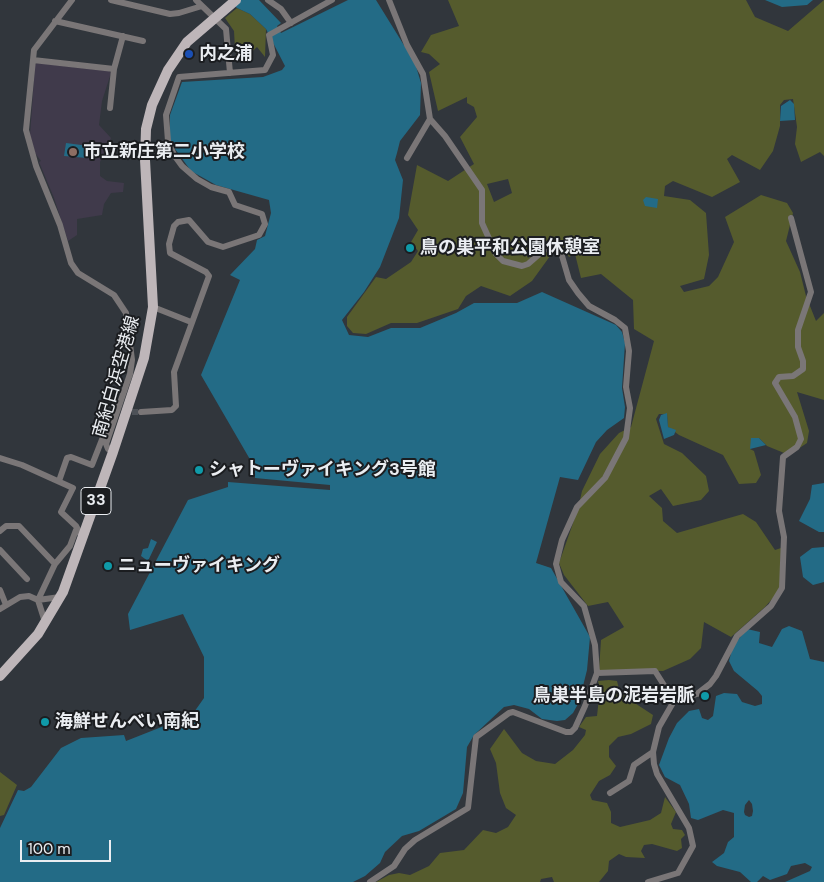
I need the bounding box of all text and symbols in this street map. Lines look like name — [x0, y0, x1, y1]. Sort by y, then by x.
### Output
place label: 内之浦 — [199, 43, 253, 65]
marker: 内之浦 — [183, 48, 195, 60]
place label: 市立新庄第二小学校 — [83, 141, 245, 163]
marker: 市立新庄第二小学校 — [67, 146, 79, 158]
place label: 鳥の巣平和公園休憩室 — [420, 237, 600, 259]
marker: 鳥の巣平和公園休憩室 — [404, 242, 416, 254]
street label: 南紀白浜空港線 — [89, 313, 145, 441]
place label: シャトーヴァイキング3号館 — [209, 459, 436, 481]
marker: シャトーヴァイキング3号館 — [193, 464, 205, 476]
road number: 33 — [81, 488, 111, 514]
place label: ニューヴァイキング — [118, 555, 280, 577]
marker: ニューヴァイキング — [102, 560, 114, 572]
place label: 鳥巣半島の泥岩岩脈 — [533, 685, 695, 707]
marker: 鳥巣半島の泥岩岩脈 — [699, 690, 711, 702]
place label: 海鮮せんべい南紀 — [55, 711, 199, 733]
marker: 海鮮せんべい南紀 — [39, 716, 51, 728]
scale bar — [22, 830, 114, 862]
text: 100 m — [28, 839, 71, 859]

